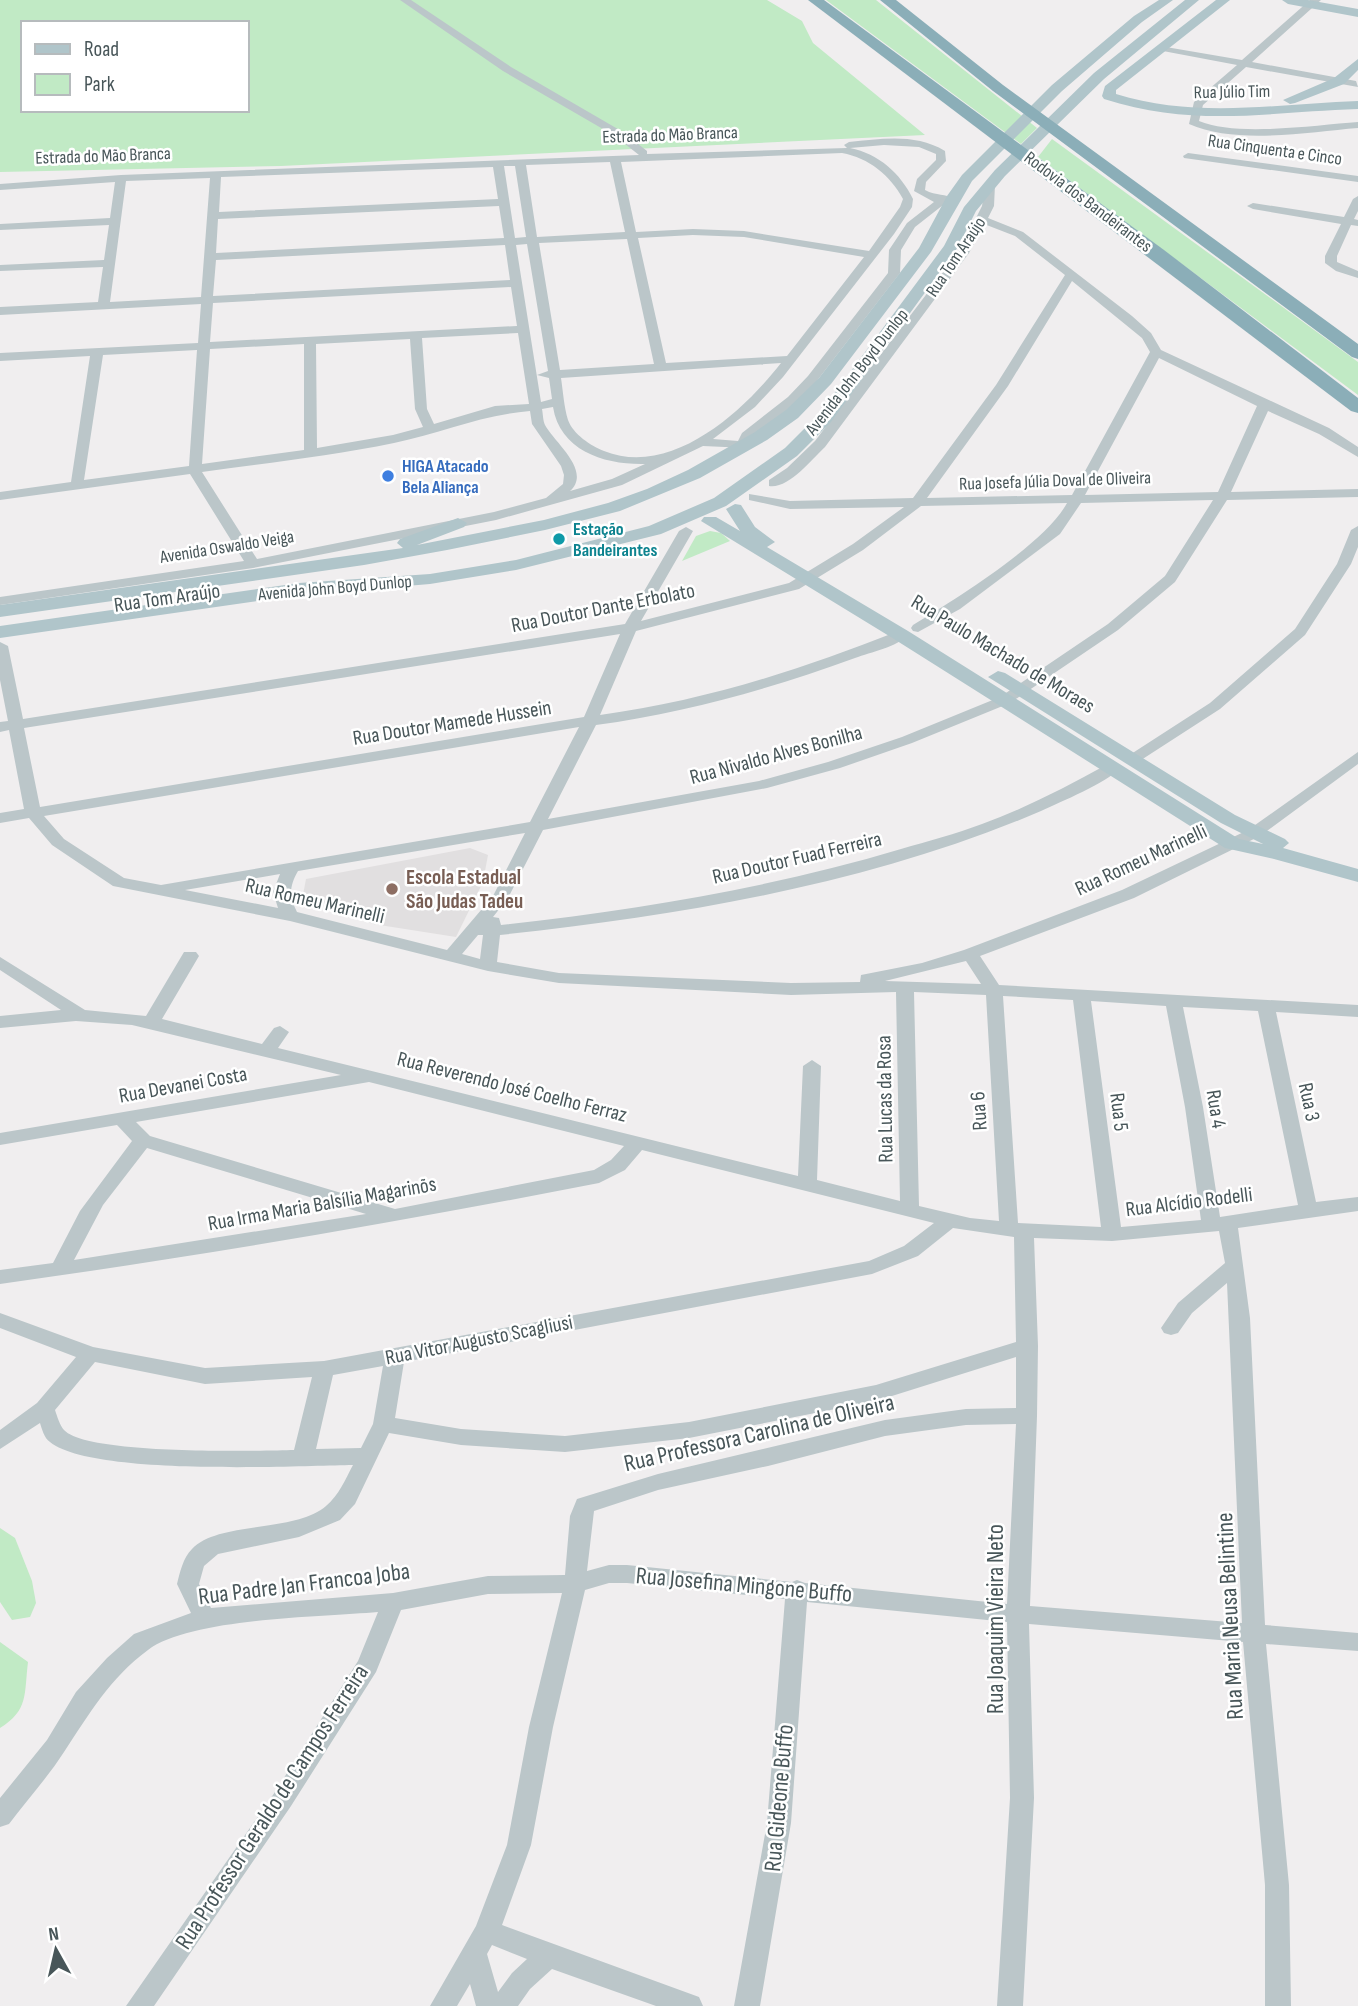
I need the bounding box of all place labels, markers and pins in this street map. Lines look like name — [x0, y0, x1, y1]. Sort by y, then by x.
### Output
place label: HIGA Atacado Bela Aliança — [402, 456, 489, 498]
marker: HIGA Atacado Bela Aliança — [380, 468, 396, 484]
place label: Estação Bandeirantes — [573, 519, 658, 561]
marker: Estação Bandeirantes — [551, 531, 567, 547]
place label: Escola Estadual São Judas Tadeu — [406, 865, 523, 914]
marker: Escola Estadual São Judas Tadeu — [384, 881, 400, 897]

